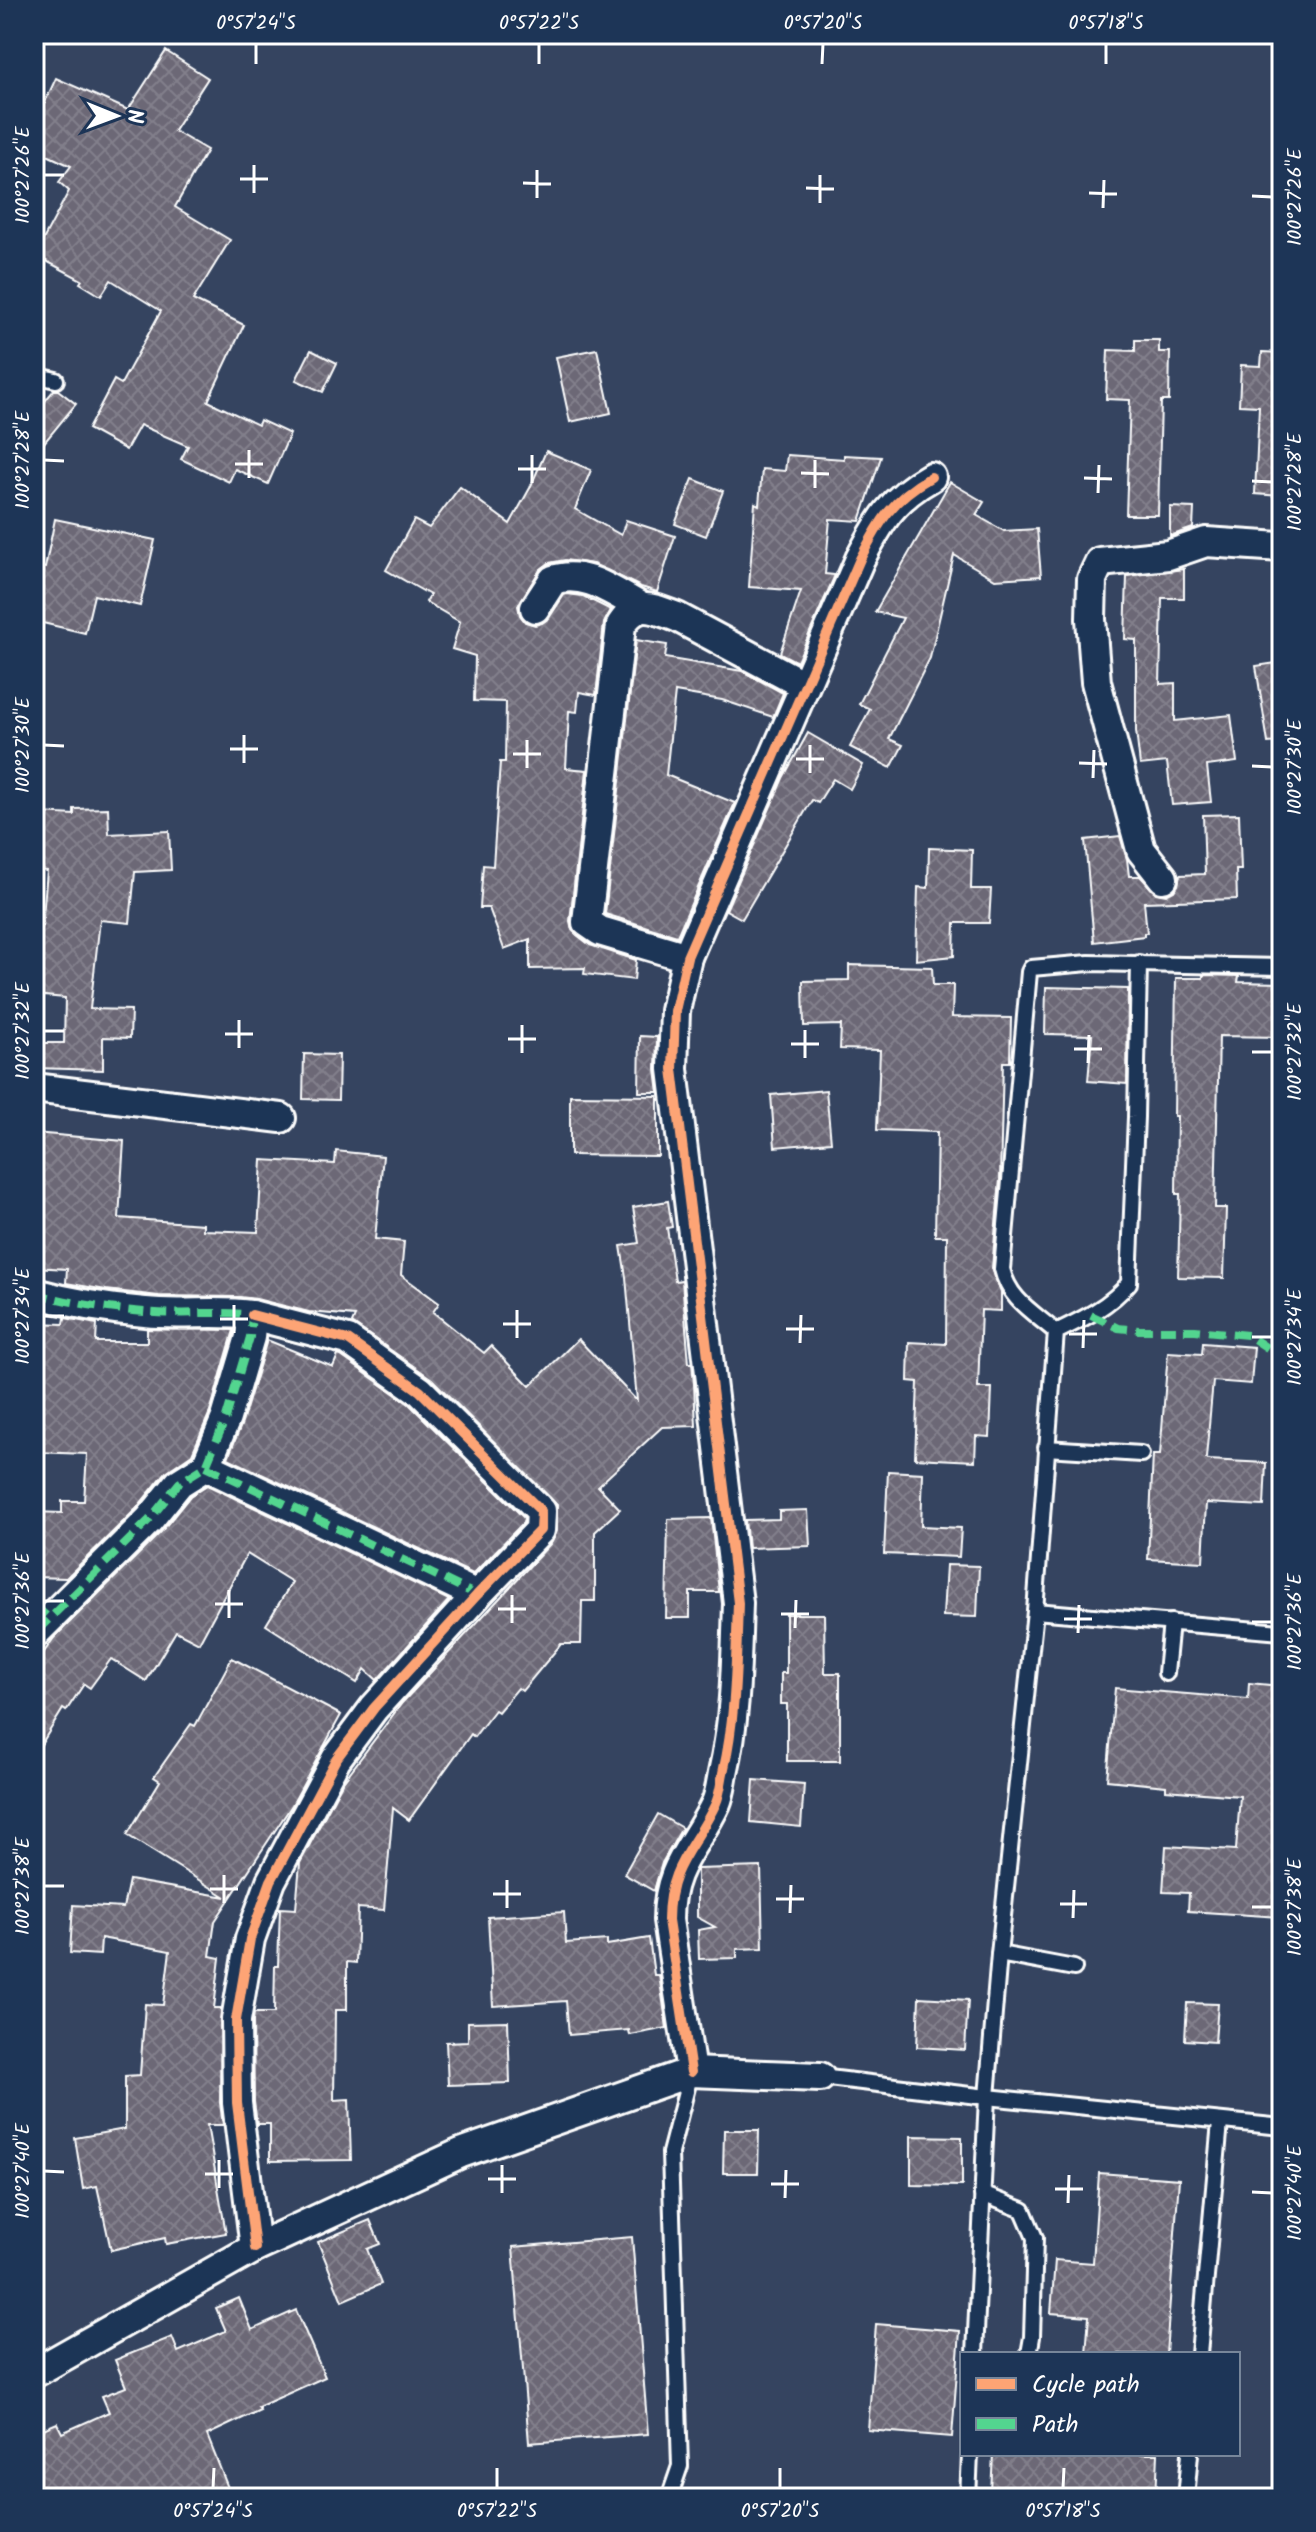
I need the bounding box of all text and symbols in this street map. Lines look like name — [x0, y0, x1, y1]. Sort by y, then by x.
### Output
text: 0°57'24"S — [216, 8, 296, 40]
text: 0°57'22"S — [499, 8, 579, 40]
text: 0°57'20"S — [784, 8, 863, 40]
text: 0°57'18"S — [1068, 8, 1144, 40]
north arrow — [76, 76, 156, 156]
text: N — [116, 109, 151, 124]
text: 100°27'26"E — [8, 125, 40, 224]
text: 100°27'26"E — [1280, 147, 1312, 246]
text: 100°27'28"E — [8, 409, 40, 509]
text: 100°27'28"E — [1280, 431, 1312, 531]
text: 100°27'30"E — [8, 695, 40, 793]
text: 100°27'30"E — [1280, 717, 1312, 815]
text: 100°27'32"E — [8, 981, 40, 1080]
text: 100°27'32"E — [1280, 1002, 1312, 1101]
text: 100°27'34"E — [8, 1266, 40, 1365]
text: 100°27'34"E — [1280, 1287, 1312, 1386]
text: 100°27'36"E — [8, 1551, 40, 1650]
text: 100°27'36"E — [1280, 1572, 1312, 1671]
text: 100°27'38"E — [8, 1835, 40, 1935]
text: 100°27'38"E — [1280, 1856, 1312, 1956]
text: 100°27'40"E — [8, 2122, 40, 2219]
text: 100°27'40"E — [1280, 2144, 1312, 2241]
legend — [960, 2352, 1240, 2456]
text: Cycle path — [1032, 2366, 1140, 2405]
text: Path — [1032, 2406, 1078, 2445]
text: 0°57'24"S — [173, 2496, 253, 2528]
text: 0°57'22"S — [457, 2496, 537, 2528]
text: 0°57'20"S — [741, 2496, 820, 2528]
text: 0°57'18"S — [1025, 2496, 1101, 2528]

